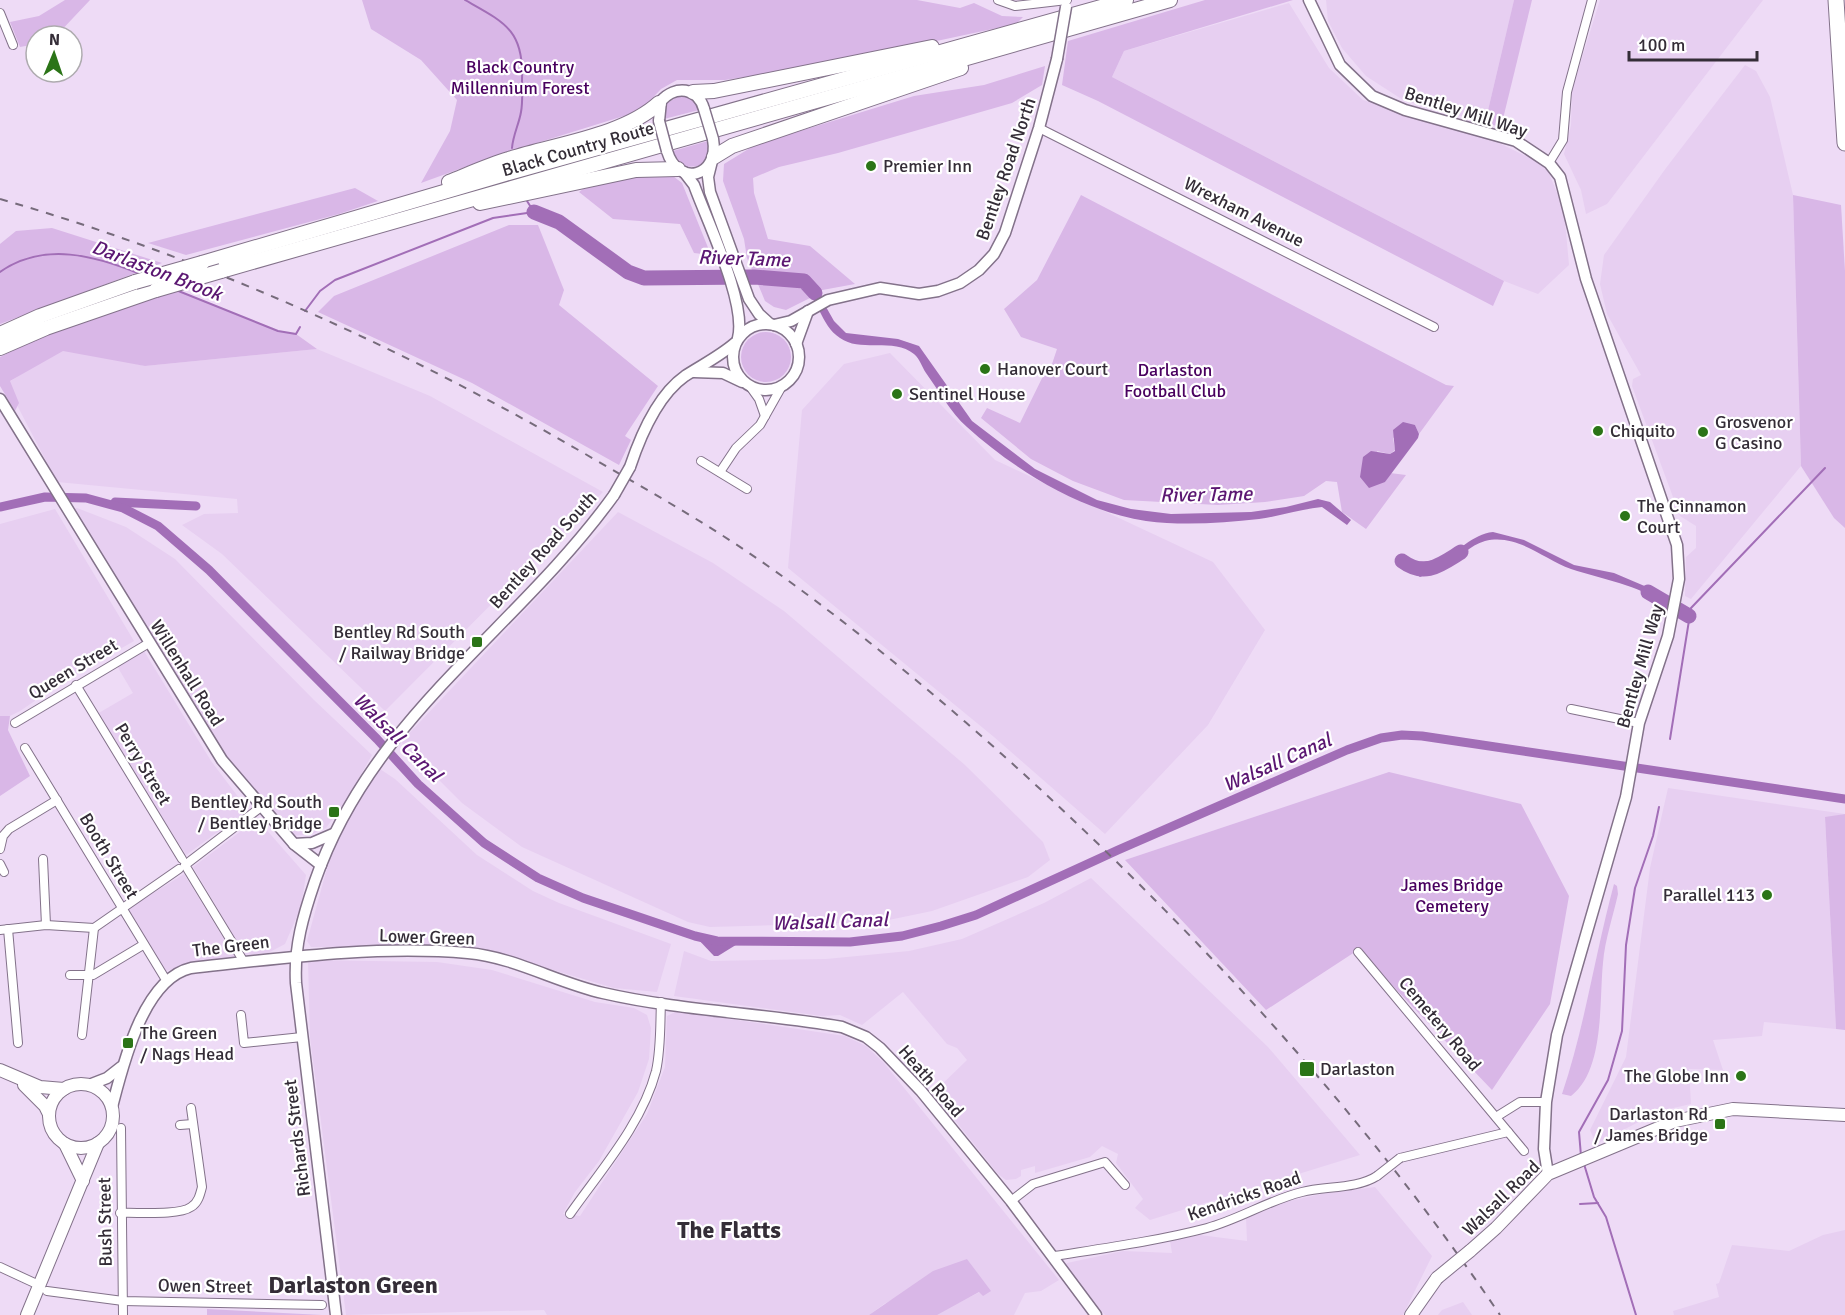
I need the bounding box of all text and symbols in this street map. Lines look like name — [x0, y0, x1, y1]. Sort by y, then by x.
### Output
north arrow — [24, 24, 84, 84]
scale bar — [1629, 24, 1756, 62]
text: N — [49, 30, 60, 50]
text: 100 m — [1638, 34, 1685, 56]
park label: Black Country Millennium Forest — [451, 56, 590, 99]
street label: Bentley Mill Way — [1402, 82, 1531, 142]
street label: Bentley Road North — [971, 95, 1041, 243]
street label: Black Country Route — [499, 117, 657, 181]
place label: Premier Inn — [883, 155, 972, 177]
marker: Premier Inn — [864, 159, 878, 173]
street label: Wrexham Avenue — [1180, 172, 1308, 252]
water label: Darlaston Brook — [88, 234, 227, 307]
water label: River Tame — [697, 244, 792, 273]
place label: Hanover Court — [997, 358, 1108, 380]
park label: Darlaston Football Club — [1124, 359, 1226, 402]
marker: Hanover Court — [978, 362, 992, 376]
place label: Sentinel House — [909, 383, 1025, 405]
marker: Sentinel House — [890, 387, 904, 401]
place label: Grosvenor G Casino — [1715, 411, 1793, 454]
place label: Chiquito — [1610, 420, 1675, 442]
marker: Chiquito — [1591, 424, 1605, 438]
marker: Grosvenor G Casino — [1696, 425, 1710, 439]
water label: River Tame — [1160, 481, 1253, 508]
street label: Bentley Road South — [485, 487, 601, 613]
place label: The Cinnamon Court — [1637, 495, 1747, 538]
marker: The Cinnamon Court — [1618, 509, 1632, 523]
street label: Bentley Mill Way — [1612, 601, 1668, 731]
street label: Willenhall Road — [146, 616, 228, 730]
place label: Bentley Rd South / Railway Bridge — [333, 621, 465, 664]
street label: Queen Street — [24, 634, 122, 704]
marker: Bentley Rd South / Railway Bridge — [470, 635, 484, 649]
water label: Walsall Canal — [348, 687, 449, 789]
street label: Perry Street — [110, 719, 176, 809]
water label: Walsall Canal — [1219, 727, 1337, 797]
place label: Bentley Rd South / Bentley Bridge — [190, 791, 322, 834]
marker: Bentley Rd South / Bentley Bridge — [327, 805, 341, 819]
street label: Booth Street — [75, 809, 143, 903]
park label: James Bridge Cemetery — [1401, 874, 1503, 917]
place label: Parallel 113 — [1663, 884, 1755, 906]
marker: Parallel 113 — [1760, 888, 1774, 902]
water label: Walsall Canal — [772, 907, 891, 936]
street label: Lower Green — [379, 924, 475, 950]
street label: The Green — [191, 930, 271, 962]
street label: Cemetery Road — [1394, 972, 1486, 1076]
place label: The Green / Nags Head — [140, 1022, 234, 1065]
marker: The Green / Nags Head — [121, 1036, 135, 1050]
street label: Heath Road — [894, 1040, 968, 1122]
place label: Darlaston — [1320, 1058, 1395, 1080]
marker: Darlaston — [1298, 1060, 1316, 1078]
place label: The Globe Inn — [1624, 1065, 1729, 1087]
marker: The Globe Inn — [1734, 1069, 1748, 1083]
street label: Richards Street — [279, 1078, 315, 1198]
place label: Darlaston Rd / James Bridge — [1594, 1103, 1708, 1146]
marker: Darlaston Rd / James Bridge — [1713, 1117, 1727, 1131]
street label: Walsall Road — [1458, 1156, 1544, 1240]
street label: Kendricks Road — [1184, 1166, 1304, 1226]
street label: Bush Street — [93, 1177, 117, 1267]
district label: The Flatts — [677, 1215, 781, 1245]
district label: Darlaston Green — [268, 1270, 438, 1300]
street label: Owen Street — [158, 1274, 252, 1298]

